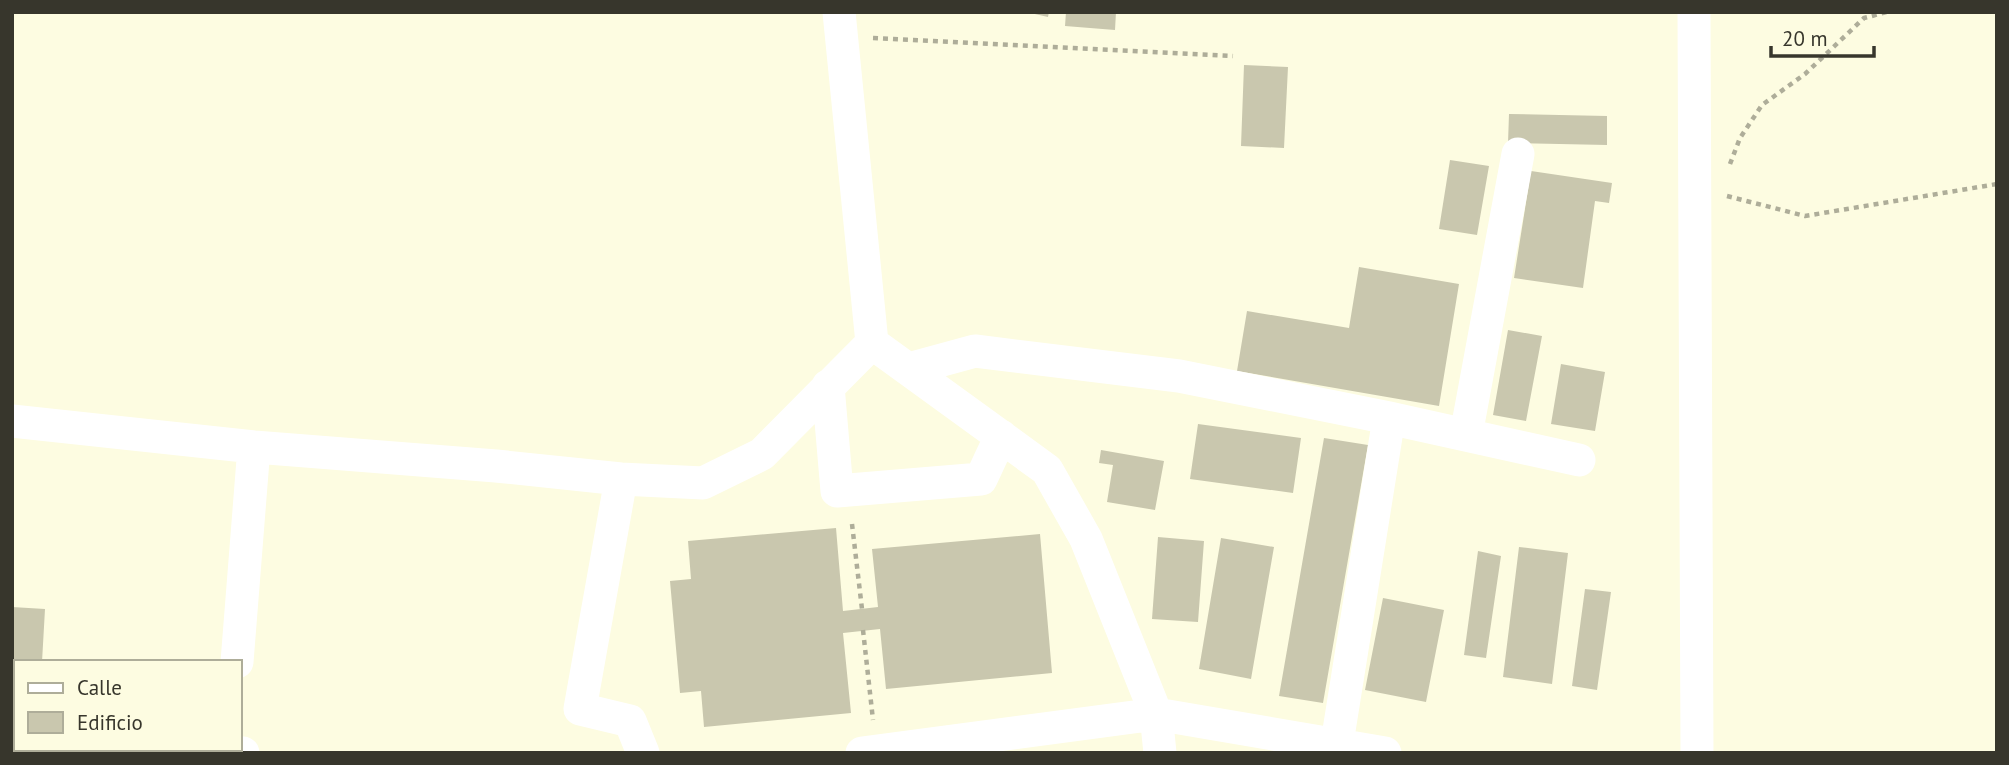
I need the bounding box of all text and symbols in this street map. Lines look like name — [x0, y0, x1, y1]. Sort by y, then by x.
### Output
scale bar — [1771, 14, 1874, 58]
text: 20 m — [1782, 25, 1828, 52]
legend — [14, 660, 242, 751]
text: Calle — [77, 674, 122, 701]
text: Edificio — [77, 709, 143, 736]

